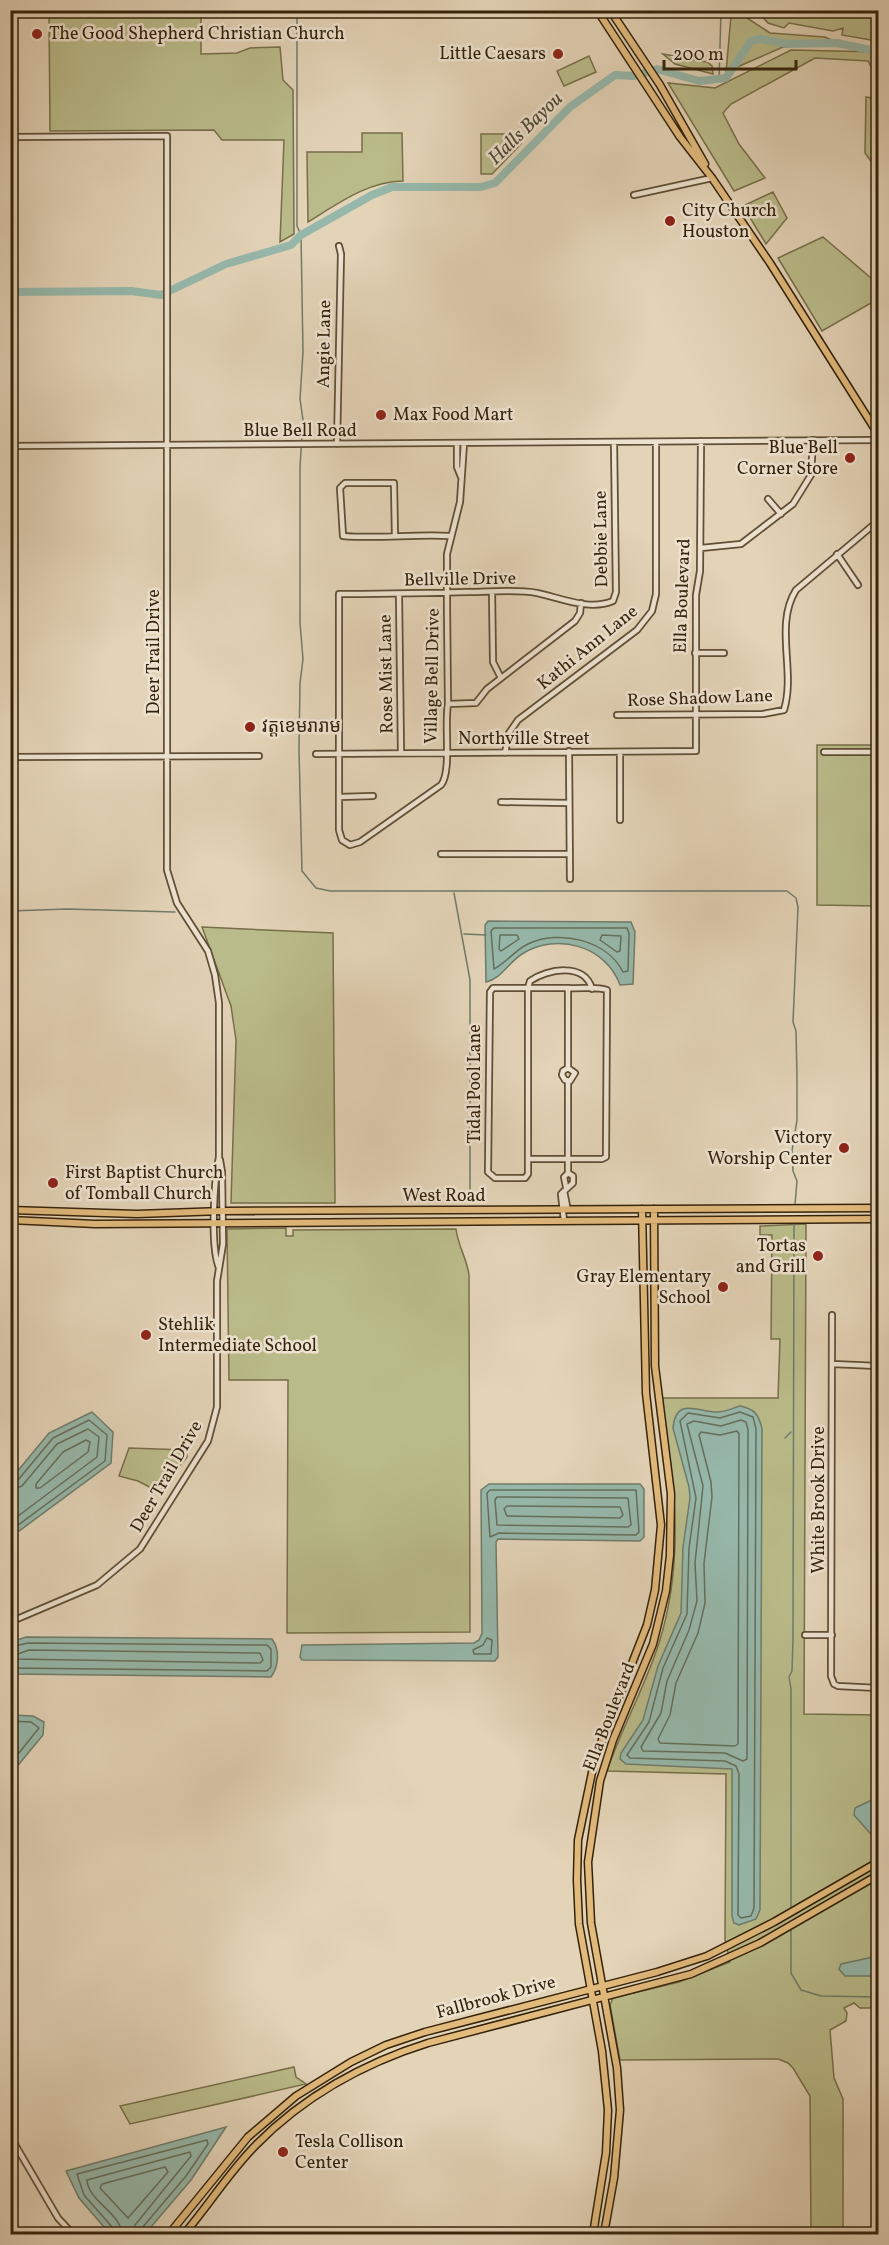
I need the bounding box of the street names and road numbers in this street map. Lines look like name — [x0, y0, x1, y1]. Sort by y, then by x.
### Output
street label: Angie Lane — [312, 300, 338, 388]
street label: Blue Bell Road — [243, 419, 357, 444]
street label: Debbie Lane — [589, 490, 615, 588]
street label: Ella Boulevard — [669, 538, 697, 654]
street label: Bellville Drive — [404, 567, 516, 593]
street label: Deer Trail Drive — [142, 589, 167, 715]
street label: Kathi Ann Lane — [532, 600, 644, 696]
street label: Village Bell Drive — [419, 608, 447, 744]
street label: Rose Mist Lane — [373, 614, 401, 734]
street label: Rose Shadow Lane — [627, 684, 773, 714]
street label: Northville Street — [458, 727, 590, 752]
street label: Tidal Pool Lane — [463, 1024, 488, 1144]
street label: West Road — [402, 1184, 486, 1209]
street label: Deer Trail Drive — [125, 1416, 209, 1538]
street label: White Brook Drive — [807, 1426, 832, 1574]
street label: Ella Boulevard — [578, 1659, 642, 1775]
street label: Fallbrook Drive — [434, 1970, 558, 2026]

